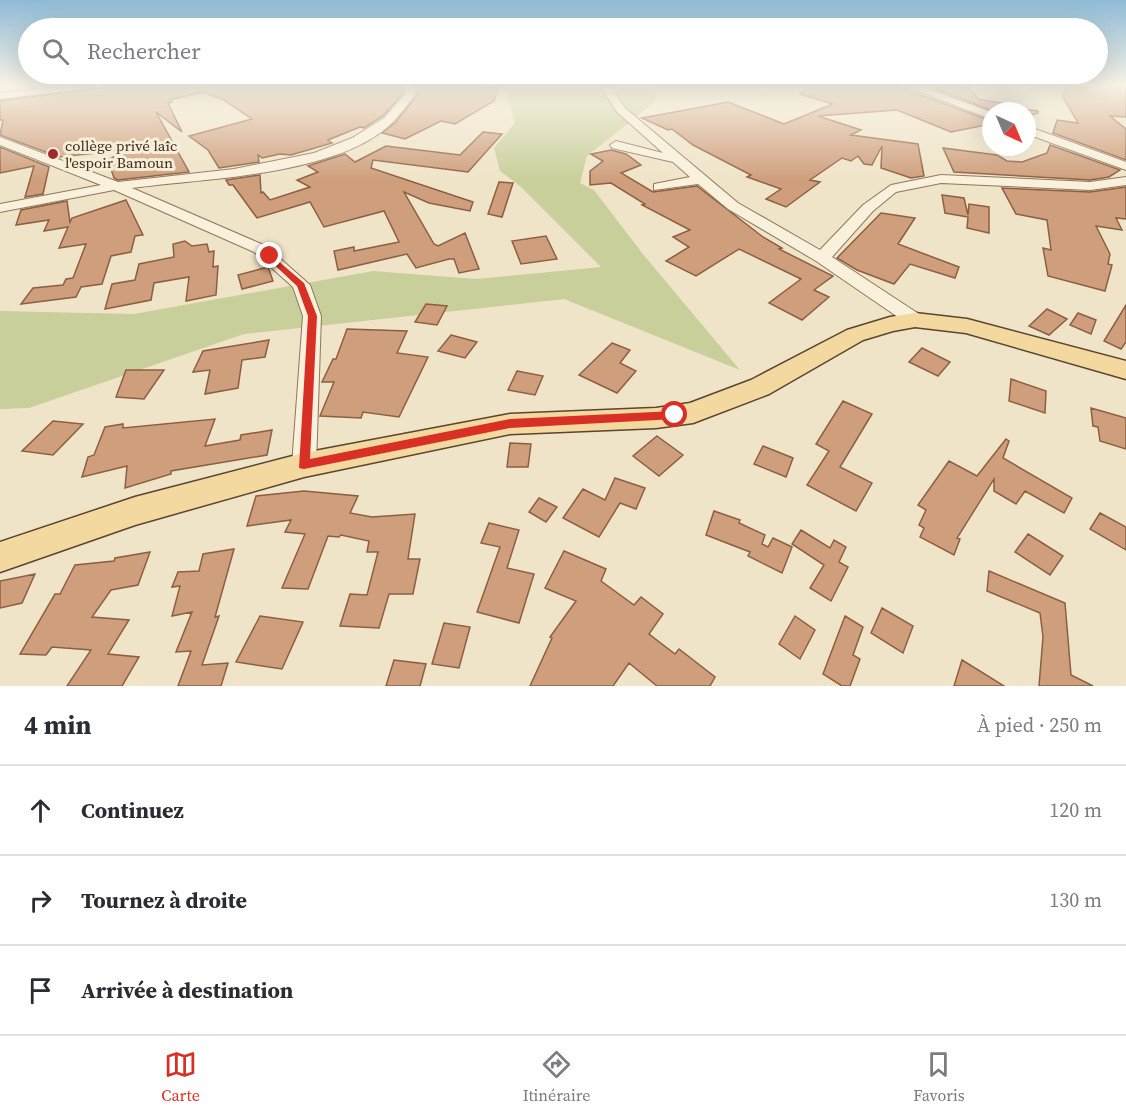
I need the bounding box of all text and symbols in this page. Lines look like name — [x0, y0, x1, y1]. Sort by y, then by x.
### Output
search box — [18, 18, 1108, 84]
icon: search — [39, 35, 72, 68]
text: Rechercher — [87, 36, 201, 66]
north arrow — [982, 102, 1036, 156]
place label: collège privé laîc l'espoir Bamoun — [65, 135, 177, 173]
marker: collège privé laîc l'espoir Bamoun — [46, 147, 60, 161]
route end — [256, 242, 282, 268]
route start — [661, 401, 687, 427]
text: 4 min — [24, 707, 91, 743]
text: À pied · 250 m — [977, 711, 1102, 739]
icon: ahead — [24, 794, 57, 827]
text: Continuez — [81, 795, 184, 825]
text: 120 m — [1049, 796, 1102, 824]
icon: right — [24, 884, 57, 917]
text: Tournez à droite — [81, 885, 247, 915]
text: 130 m — [1049, 886, 1102, 914]
icon: arrive — [24, 974, 57, 1007]
text: Arrivée à destination — [81, 975, 293, 1005]
tab: Carte — [161, 1048, 200, 1106]
tab: Itinéraire — [523, 1048, 591, 1106]
tab: Favoris — [913, 1048, 965, 1106]

